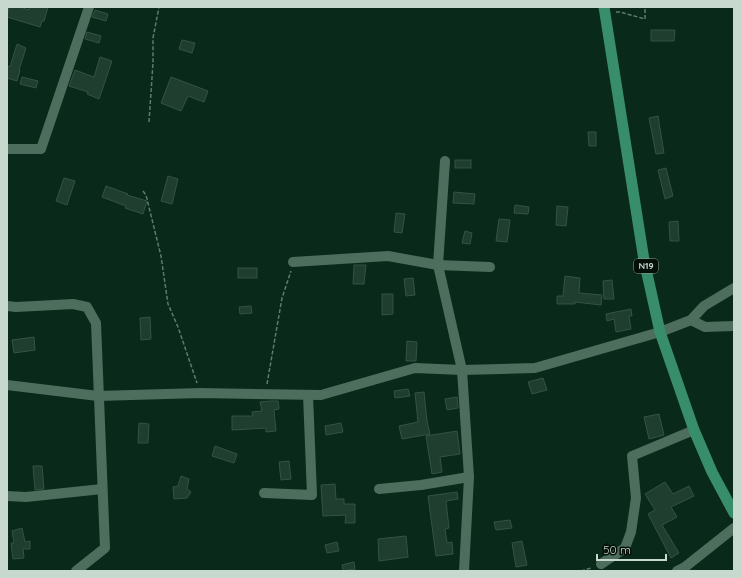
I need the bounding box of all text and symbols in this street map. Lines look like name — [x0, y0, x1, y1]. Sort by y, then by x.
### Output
road number: N19 — [634, 259, 658, 273]
scale bar — [597, 536, 666, 562]
text: 50 m — [603, 542, 631, 557]

